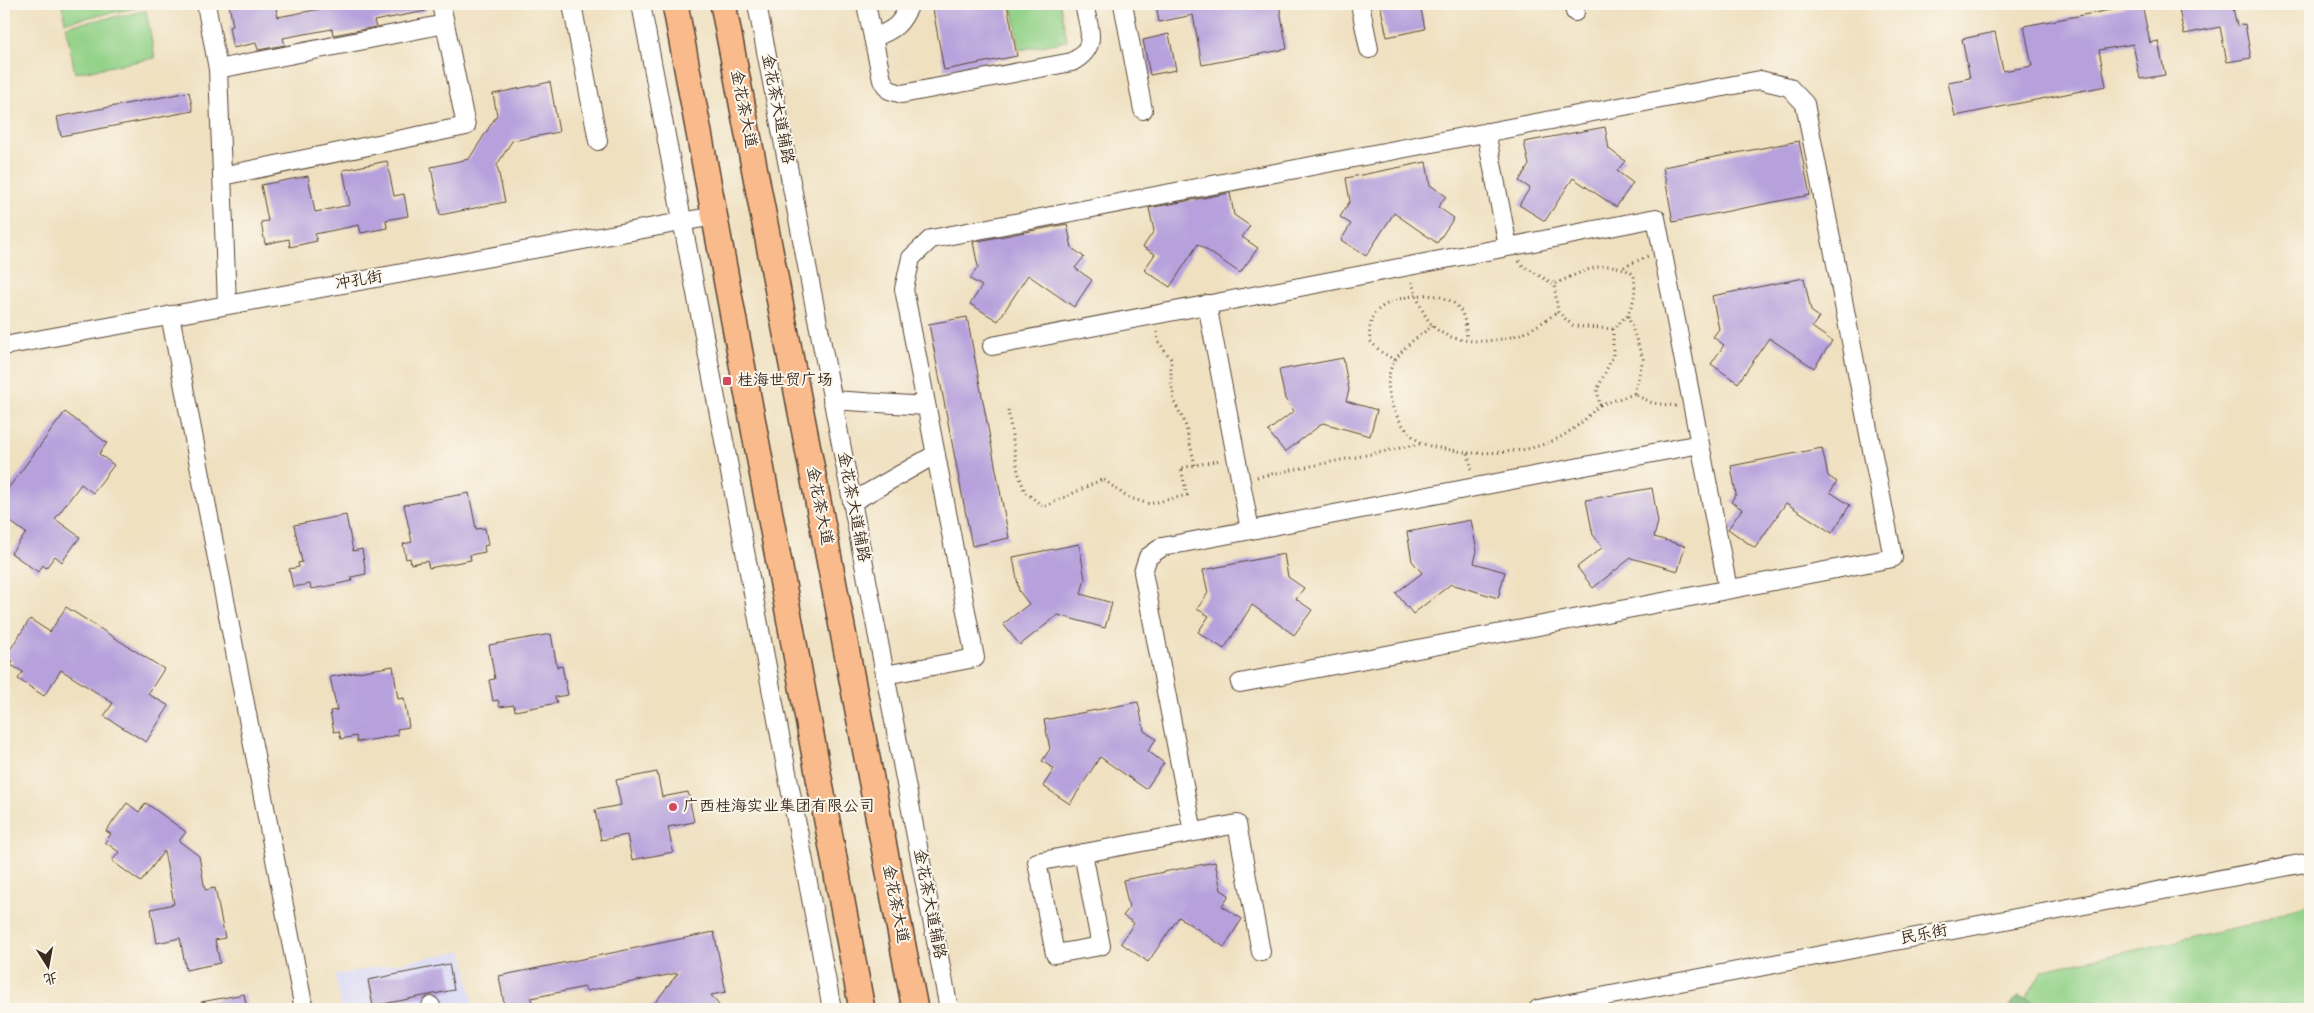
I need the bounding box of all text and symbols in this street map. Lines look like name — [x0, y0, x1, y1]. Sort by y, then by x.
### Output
street label: 金花茶大道辅路 — [755, 52, 799, 166]
street label: 金花茶大道 — [724, 67, 762, 151]
street label: 冲孔街 — [333, 265, 385, 297]
place label: 桂海世贸广场 — [737, 369, 833, 393]
marker: 桂海世贸广场 — [721, 375, 733, 387]
street label: 金花茶大道辅路 — [831, 450, 875, 564]
street label: 金花茶大道 — [800, 464, 838, 548]
place label: 广西桂海实业集团有限公司 — [683, 795, 875, 819]
marker: 广西桂海实业集团有限公司 — [667, 801, 679, 813]
street label: 金花茶大道辅路 — [907, 847, 951, 961]
street label: 金花茶大道 — [876, 862, 914, 946]
street label: 民乐街 — [1898, 919, 1950, 951]
north arrow — [22, 940, 72, 990]
text: 北 — [41, 966, 59, 989]

